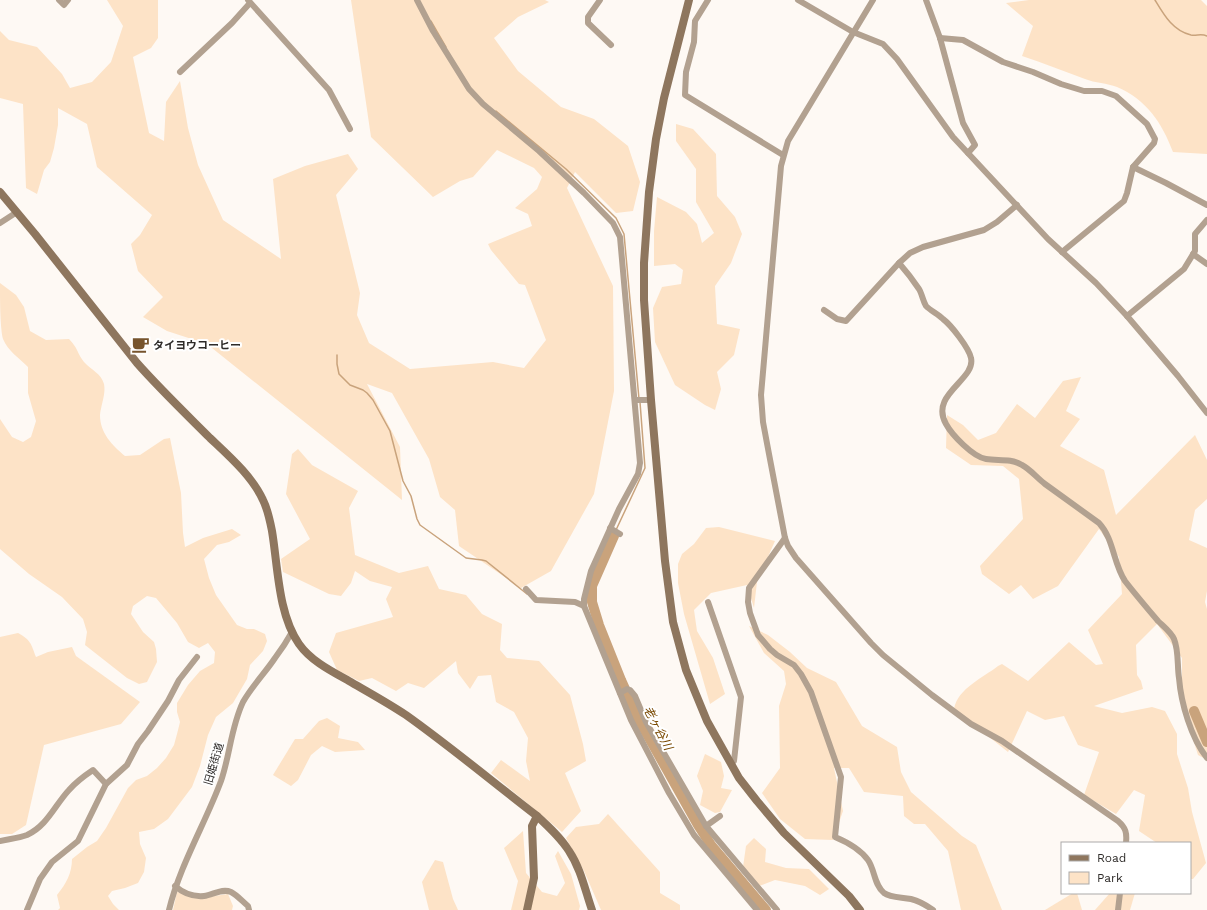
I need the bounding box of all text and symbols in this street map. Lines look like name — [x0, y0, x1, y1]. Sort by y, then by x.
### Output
cafe icon: タイヨウコーヒー — [130, 335, 150, 355]
place label: タイヨウコーヒー — [153, 339, 241, 352]
water label: 老ヶ谷川 — [641, 704, 676, 754]
street label: 旧姫街道 — [202, 741, 226, 787]
legend — [1061, 842, 1191, 894]
text: Road — [1097, 851, 1126, 865]
text: Park — [1097, 871, 1123, 885]

